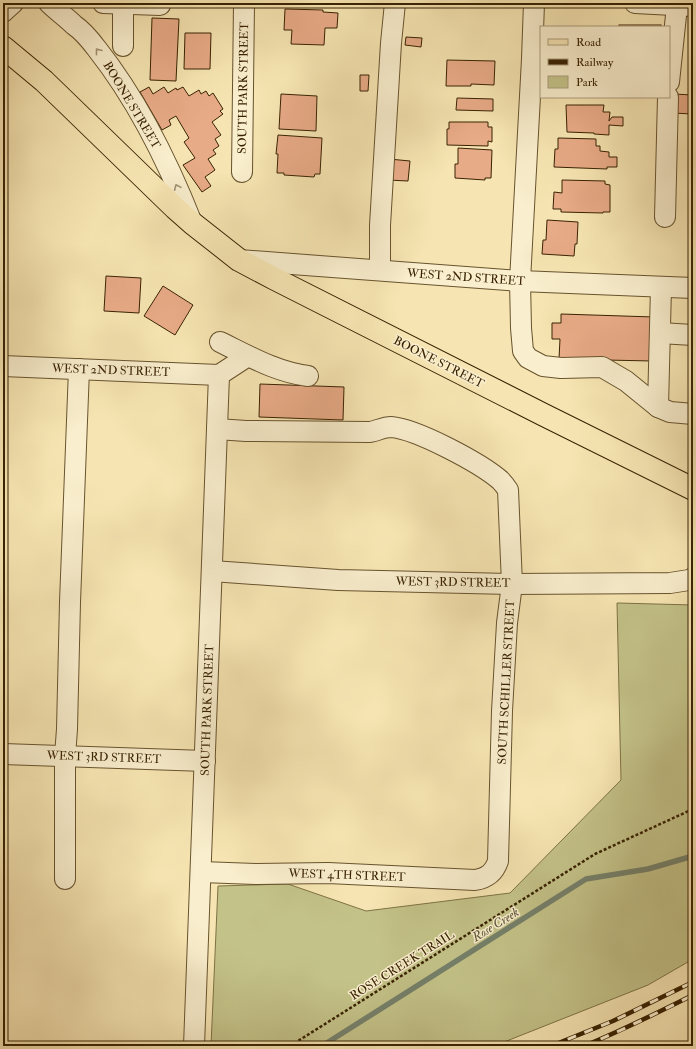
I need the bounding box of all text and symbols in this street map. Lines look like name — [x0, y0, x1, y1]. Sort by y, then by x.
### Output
street label: SOUTH PARK STREET — [235, 22, 252, 154]
legend — [540, 26, 670, 98]
text: Road — [576, 35, 601, 50]
one-way arrow — [96, 48, 103, 55]
text: Railway — [576, 55, 614, 70]
street label: BOONE STREET — [100, 59, 164, 152]
text: Park — [576, 75, 598, 90]
one-way arrow — [174, 184, 182, 192]
street label: WEST 2ND STREET — [405, 266, 526, 289]
street label: BOONE STREET — [391, 333, 487, 392]
street label: WEST 2ND STREET — [51, 361, 171, 380]
street label: WEST 3RD STREET — [394, 574, 511, 591]
street label: SOUTH SCHILLER STREET — [495, 599, 518, 765]
street label: SOUTH PARK STREET — [198, 644, 217, 776]
street label: WEST 3RD STREET — [45, 748, 162, 767]
street label: WEST 4TH STREET — [287, 866, 406, 885]
water label: Rose Creek — [468, 904, 522, 946]
street label: ROSE CREEK TRAIL — [347, 927, 457, 1004]

